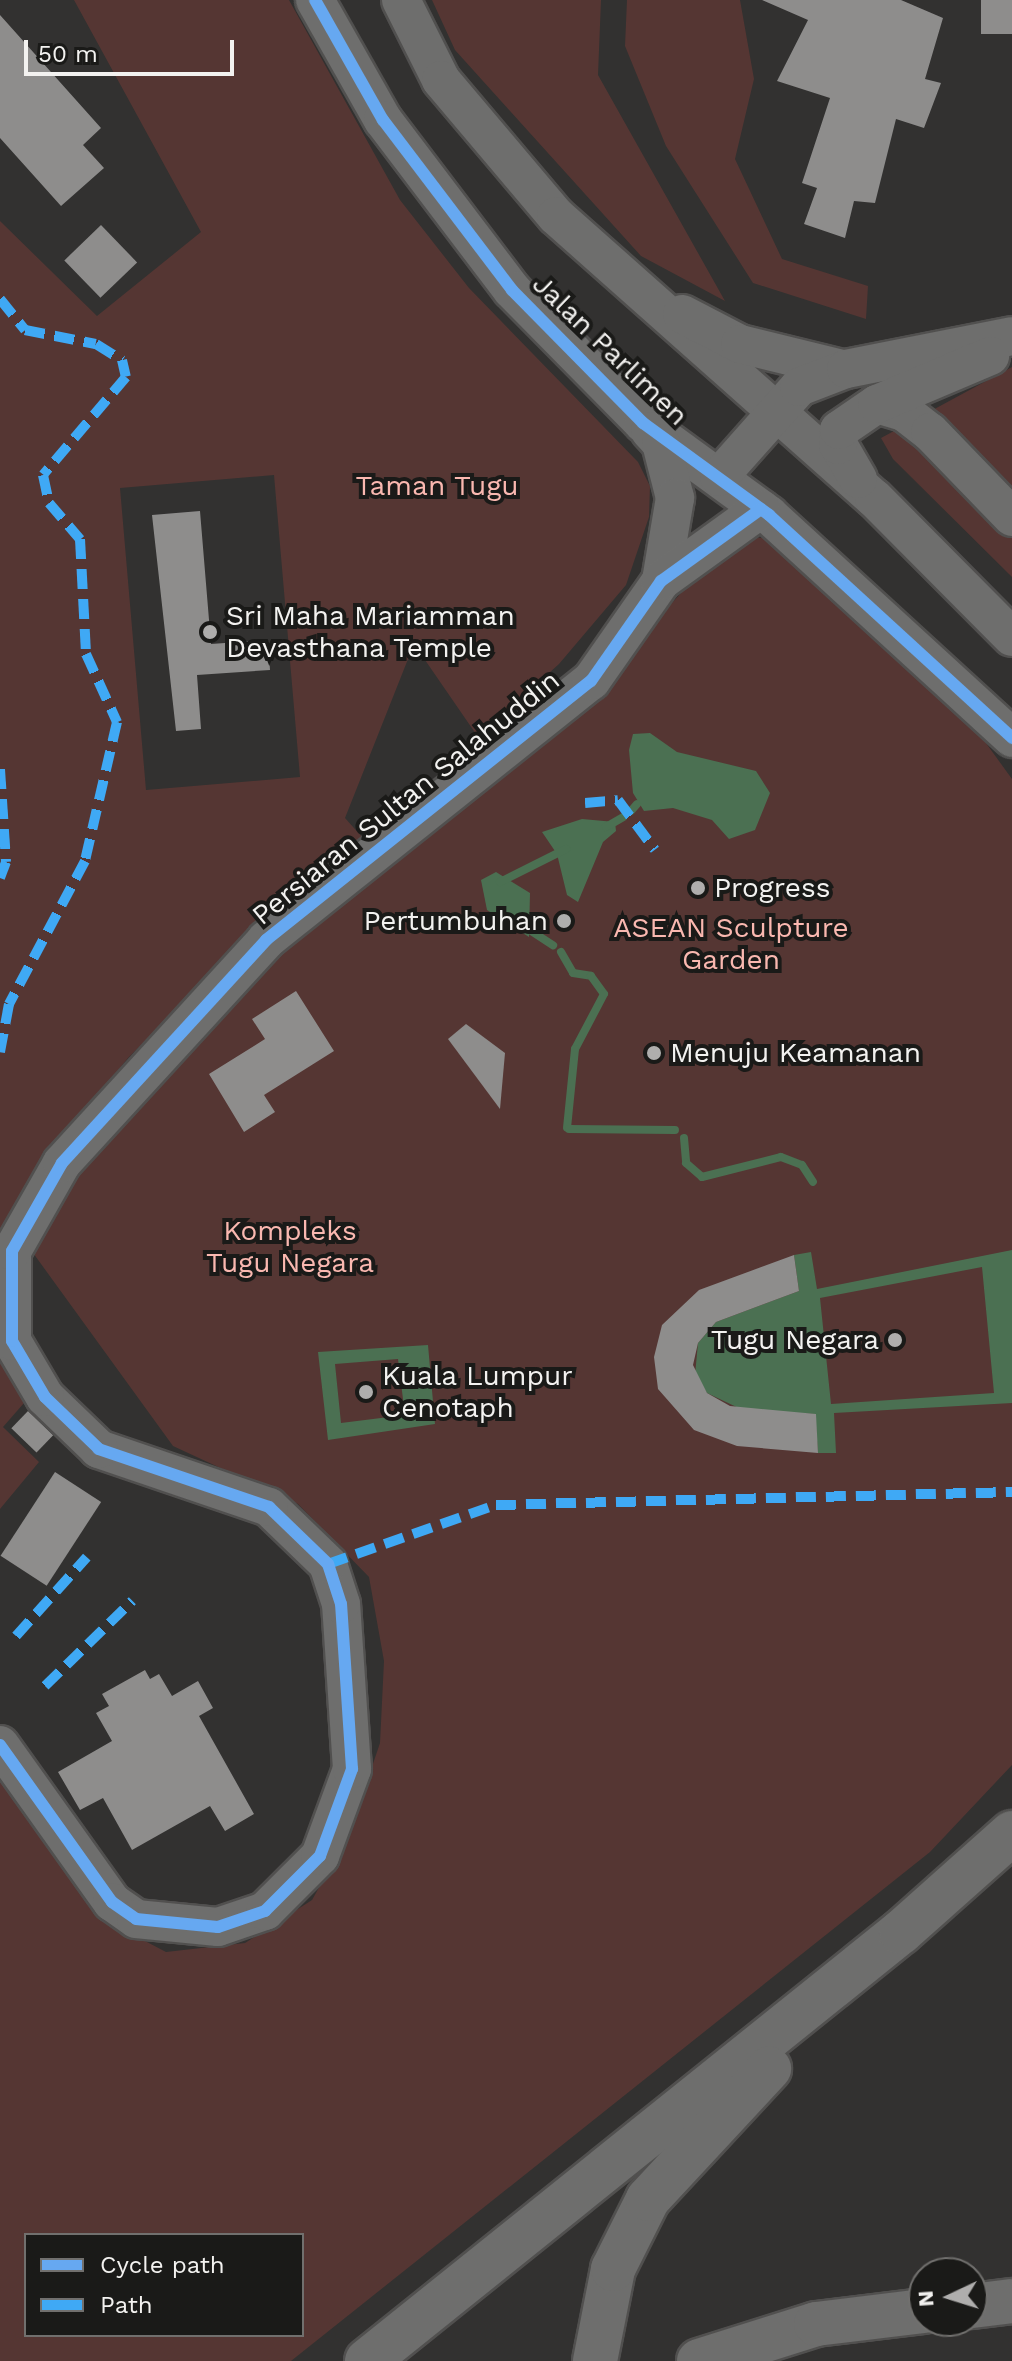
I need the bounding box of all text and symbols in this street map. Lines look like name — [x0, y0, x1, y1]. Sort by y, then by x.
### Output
scale bar — [28, 24, 238, 74]
text: 50 m — [38, 40, 98, 68]
street label: Jalan Parlimen — [525, 267, 695, 433]
park label: Taman Tugu — [355, 469, 519, 503]
place label: Sri Maha Mariamman Devasthana Temple — [226, 599, 515, 665]
marker: Sri Maha Mariamman Devasthana Temple — [201, 623, 219, 641]
street label: Persiaran Sultan Salahuddin — [246, 664, 566, 932]
place label: Progress — [714, 871, 830, 905]
marker: Progress — [689, 879, 707, 897]
place label: Pertumbuhan — [363, 904, 548, 938]
park label: ASEAN Sculpture Garden — [613, 911, 849, 977]
marker: Pertumbuhan — [555, 912, 573, 930]
place label: Menuju Keamanan — [670, 1036, 921, 1070]
marker: Menuju Keamanan — [645, 1044, 663, 1062]
park label: Kompleks Tugu Negara — [206, 1214, 374, 1280]
place label: Tugu Negara — [711, 1323, 879, 1357]
marker: Tugu Negara — [886, 1331, 904, 1349]
place label: Kuala Lumpur Cenotaph — [382, 1359, 573, 1425]
marker: Kuala Lumpur Cenotaph — [357, 1383, 375, 1401]
legend — [24, 2233, 304, 2337]
text: Cycle path — [100, 2251, 225, 2279]
north arrow — [908, 2257, 988, 2337]
text: N — [913, 2290, 939, 2308]
text: Path — [100, 2291, 153, 2319]

